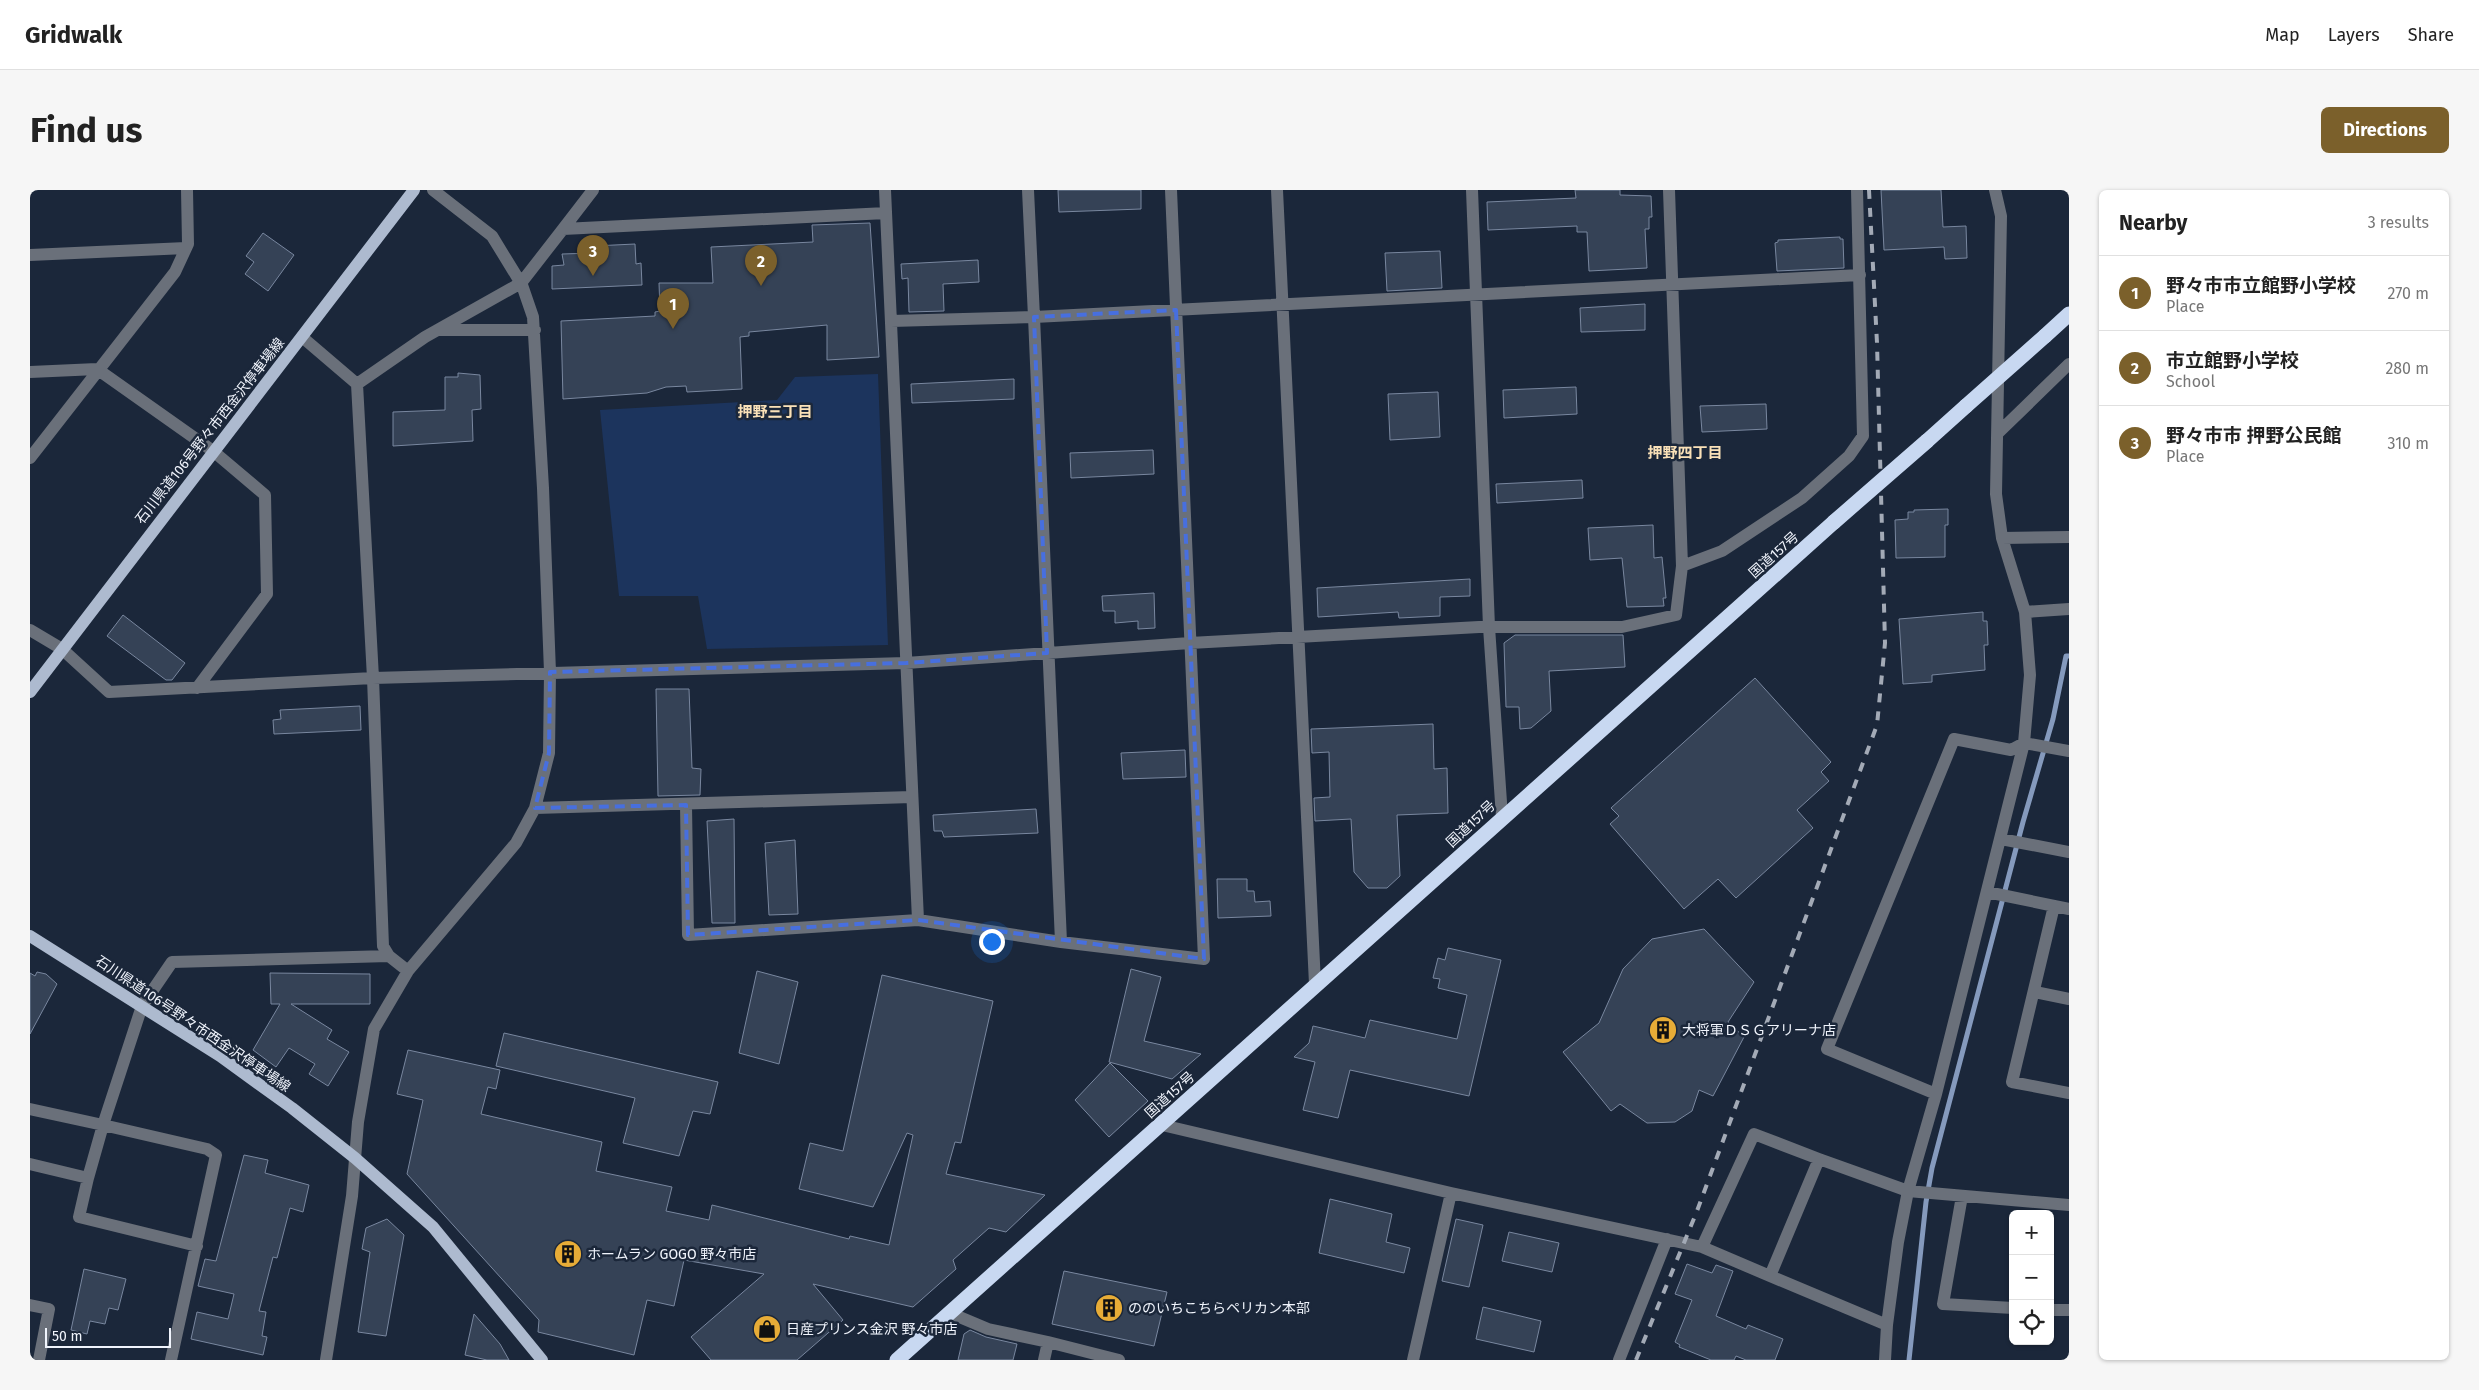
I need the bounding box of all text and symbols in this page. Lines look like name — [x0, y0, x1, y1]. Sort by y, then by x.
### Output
text: Gridwalk — [25, 21, 122, 49]
text: Map — [2265, 24, 2300, 46]
text: Layers — [2328, 24, 2380, 46]
text: Share — [2408, 24, 2454, 46]
button: Directions — [2321, 107, 2449, 153]
text: Find us — [30, 109, 142, 151]
text: Nearby — [2119, 210, 2187, 236]
text: 3 results — [2368, 213, 2429, 232]
pin: 3 — [577, 235, 609, 276]
pin: 2 — [745, 245, 777, 286]
text: 野々市市立館野小学校 — [2166, 274, 2356, 297]
text: 1 — [2131, 284, 2139, 303]
text: 270 m — [2387, 284, 2429, 303]
pin: 1 — [657, 288, 689, 329]
text: Place — [2166, 297, 2205, 316]
street label: 石川県道106号野々市西金沢停車場線 — [132, 335, 288, 527]
text: 市立館野小学校 — [2166, 349, 2299, 372]
text: 2 — [2131, 359, 2139, 378]
text: 280 m — [2385, 359, 2429, 378]
text: School — [2166, 372, 2215, 391]
district label: 押野三丁目 — [737, 403, 813, 421]
text: 野々市市 押野公民館 — [2166, 424, 2342, 447]
text: 3 — [2131, 434, 2139, 453]
text: 310 m — [2388, 434, 2429, 453]
district label: 押野四丁目 — [1647, 444, 1723, 462]
text: Place — [2166, 447, 2205, 466]
street label: 国道157号 — [1746, 528, 1802, 582]
street label: 国道157号 — [1443, 797, 1499, 851]
your location — [979, 929, 1005, 955]
street label: 石川県道106号野々市西金沢停車場線 — [92, 952, 294, 1096]
building icon: 大将軍ＤＳＧアリーナ店 — [1648, 1015, 1678, 1045]
place label: 大将軍ＤＳＧアリーナ店 — [1682, 1022, 1836, 1039]
street label: 国道157号 — [1142, 1068, 1198, 1122]
map controls — [2009, 1210, 2054, 1345]
button: + — [2009, 1210, 2054, 1255]
building icon: ホームラン GOGO 野々市店 — [553, 1239, 583, 1269]
place label: ホームラン GOGO 野々市店 — [587, 1246, 756, 1263]
button: − — [2009, 1255, 2054, 1300]
building icon: ののいちこちらペリカン本部 — [1094, 1293, 1124, 1323]
place label: ののいちこちらペリカン本部 — [1128, 1300, 1310, 1317]
button: locate — [2009, 1300, 2054, 1345]
shop icon: 日産プリンス金沢 野々市店 — [752, 1314, 782, 1344]
place label: 日産プリンス金沢 野々市店 — [786, 1321, 957, 1338]
scale bar — [45, 1325, 171, 1348]
text: 50 m — [52, 1328, 83, 1345]

